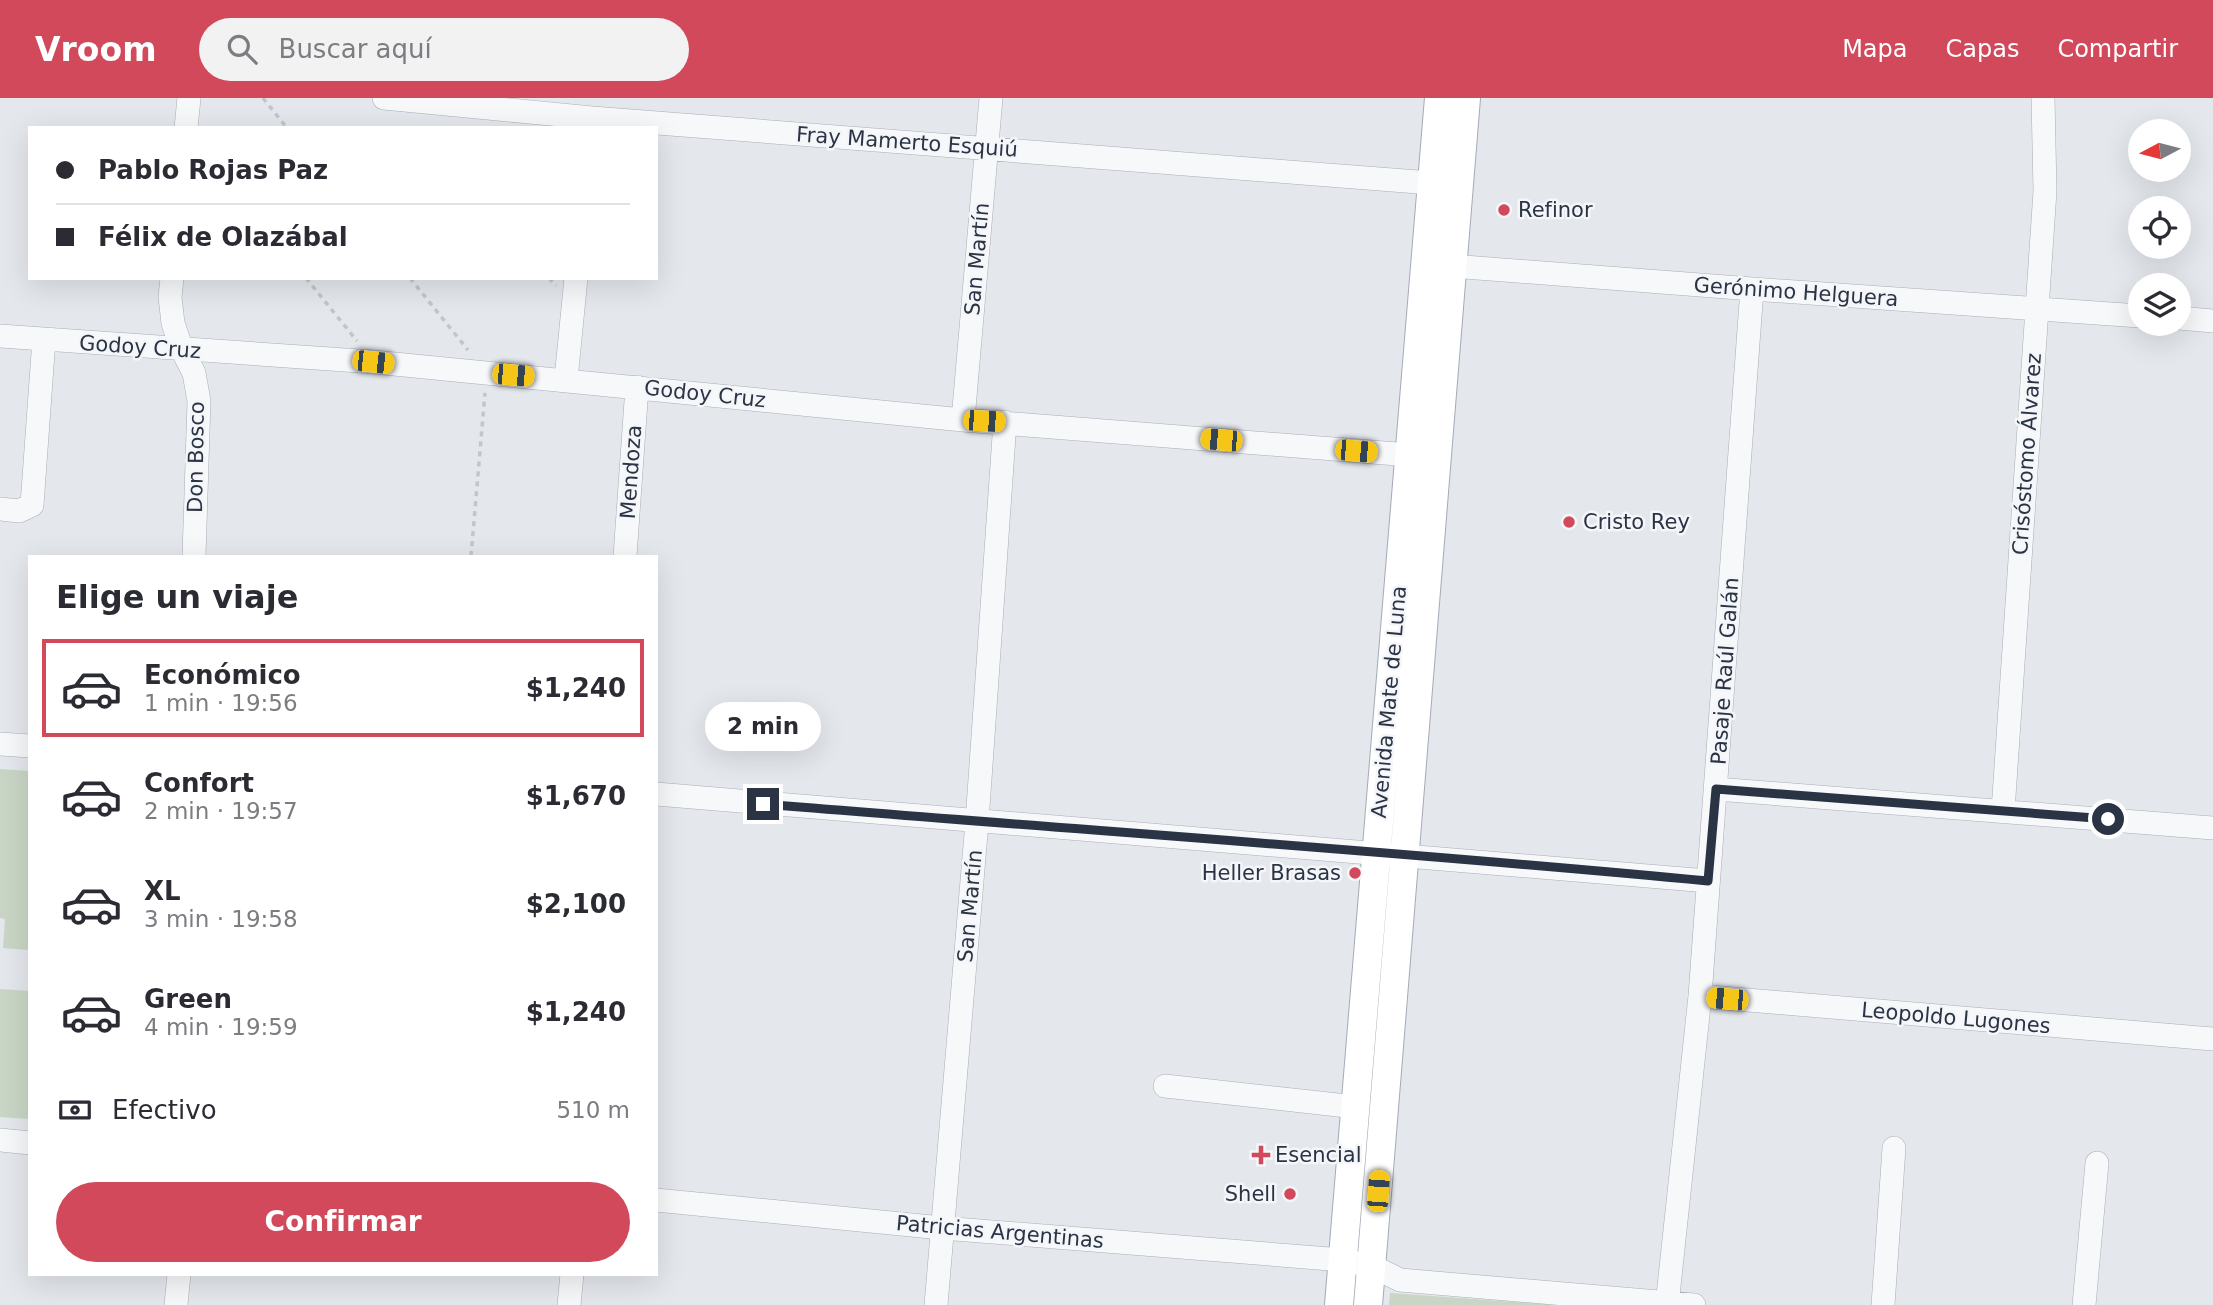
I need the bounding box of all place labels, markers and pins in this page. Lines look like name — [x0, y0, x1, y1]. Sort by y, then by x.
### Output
place label: Refinor — [1518, 198, 1593, 222]
marker: Refinor — [1496, 202, 1512, 218]
place label: Cristo Rey — [1583, 510, 1690, 534]
marker: Cristo Rey — [1561, 514, 1577, 530]
place label: Heller Brasas — [1202, 861, 1341, 885]
marker: Heller Brasas — [1347, 865, 1363, 881]
place label: Esencial — [1275, 1143, 1362, 1167]
marker: Esencial — [1253, 1147, 1269, 1163]
place label: Shell — [1225, 1182, 1276, 1206]
marker: Shell — [1282, 1186, 1298, 1202]

